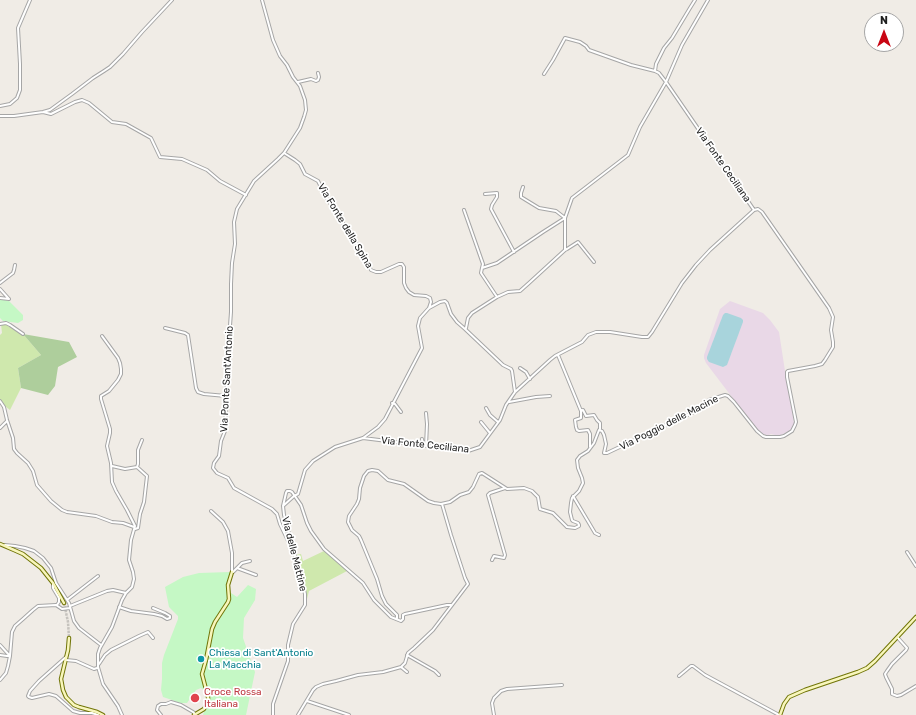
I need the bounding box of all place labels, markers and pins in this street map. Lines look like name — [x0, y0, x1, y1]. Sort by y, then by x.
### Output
place label: Chiesa di Sant'Antonio La Macchia — [209, 647, 313, 670]
marker: Chiesa di Sant'Antonio La Macchia — [196, 654, 206, 664]
place label: Croce Rossa Italiana — [204, 686, 262, 710]
marker: Croce Rossa Italiana — [189, 692, 201, 704]

